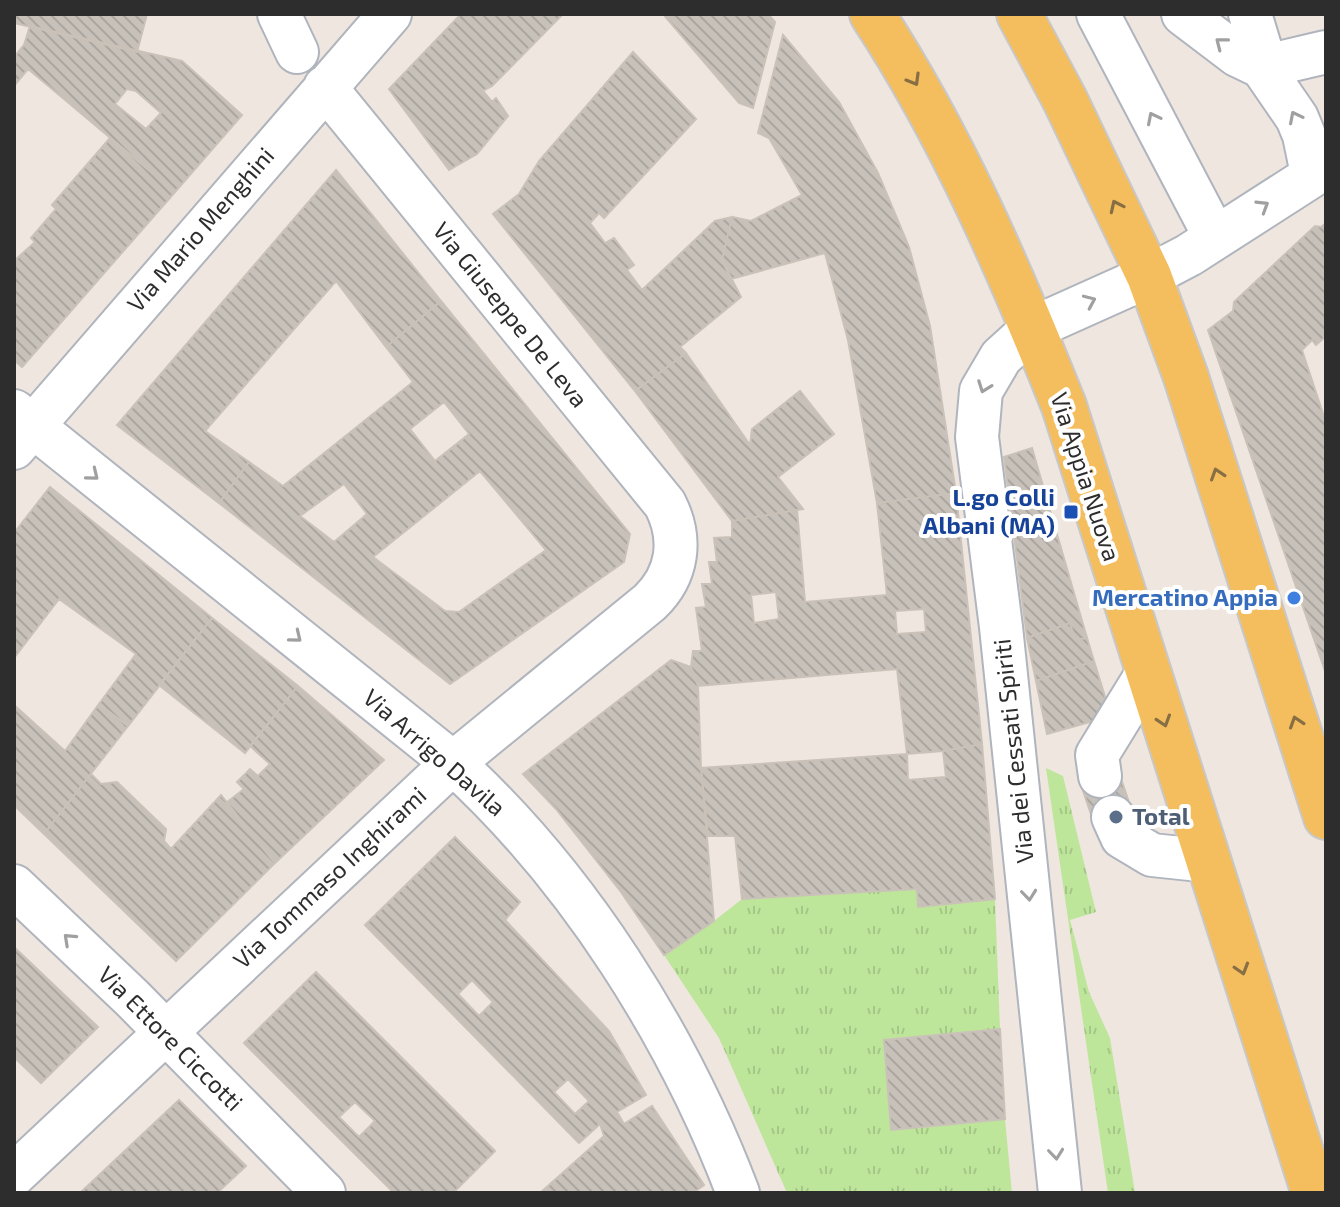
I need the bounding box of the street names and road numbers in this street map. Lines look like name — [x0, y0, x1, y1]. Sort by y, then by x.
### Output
street label: Via Mario Menghini — [120, 141, 279, 317]
street label: Via Giuseppe De Leva — [428, 216, 595, 413]
street label: Via Appia Nuova — [1045, 389, 1127, 565]
street label: Via dei Cessati Spiriti — [986, 637, 1039, 865]
street label: Via Arrigo Davila — [358, 682, 512, 822]
street label: Via Tommaso Inghirami — [227, 780, 431, 974]
street label: Via Ettore Ciccotti — [93, 960, 249, 1116]

